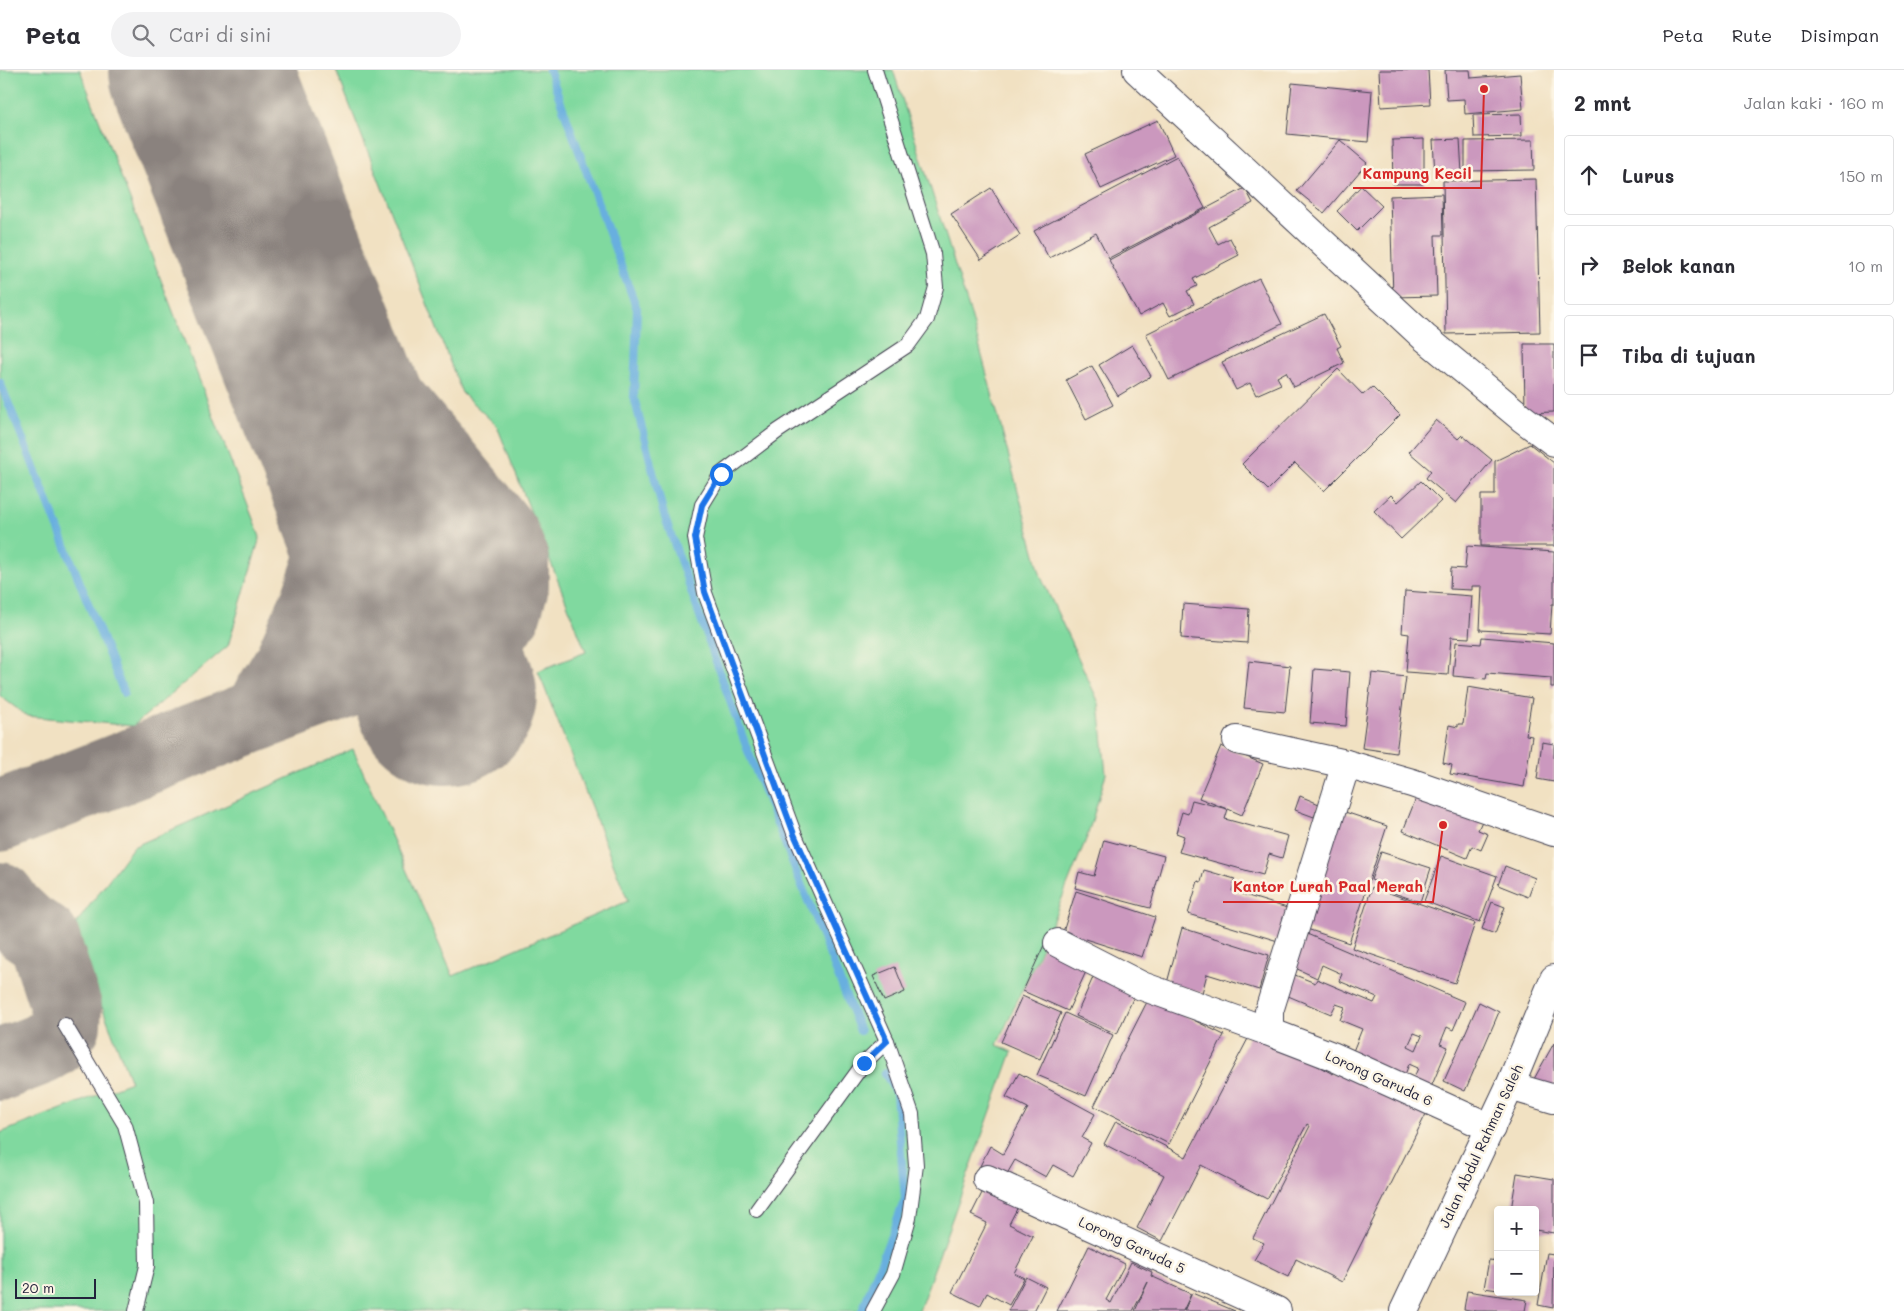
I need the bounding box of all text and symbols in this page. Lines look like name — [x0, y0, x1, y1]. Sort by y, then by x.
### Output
search box — [111, 12, 461, 57]
text: Peta — [25, 19, 81, 50]
icon: search — [129, 21, 157, 49]
text: Cari di sini — [169, 22, 271, 47]
text: Peta — [1662, 23, 1704, 47]
text: Rute — [1732, 23, 1772, 47]
text: Disimpan — [1800, 23, 1879, 47]
text: 2 mnt — [1574, 89, 1631, 116]
text: Jalan kaki · 160 m — [1744, 92, 1884, 113]
callout: Kampung Kecil — [1353, 158, 1481, 188]
icon: ahead — [1575, 161, 1603, 189]
text: Kampung Kecil — [1363, 163, 1471, 183]
text: Lurus — [1622, 163, 1674, 188]
text: 150 m — [1839, 165, 1883, 186]
icon: right — [1575, 251, 1603, 279]
text: Belok kanan — [1622, 253, 1735, 278]
text: 10 m — [1848, 255, 1883, 276]
icon: arrive — [1575, 341, 1603, 369]
text: Tiba di tujuan — [1622, 343, 1755, 368]
route start — [710, 463, 733, 486]
callout: Kantor Lurah Paal Merah — [1223, 872, 1433, 902]
text: Kantor Lurah Paal Merah — [1233, 876, 1423, 896]
street label: Lorong Garuda 6 — [1323, 1045, 1436, 1110]
route end — [853, 1052, 876, 1075]
street label: Jalan Abdul Rahman Saleh — [1434, 1061, 1527, 1231]
map controls — [1494, 1206, 1539, 1296]
button: + — [1494, 1206, 1539, 1251]
street label: Lorong Garuda 5 — [1076, 1212, 1189, 1278]
button: − — [1494, 1251, 1539, 1296]
scale bar — [15, 1276, 96, 1299]
text: 20 m — [22, 1278, 54, 1297]

